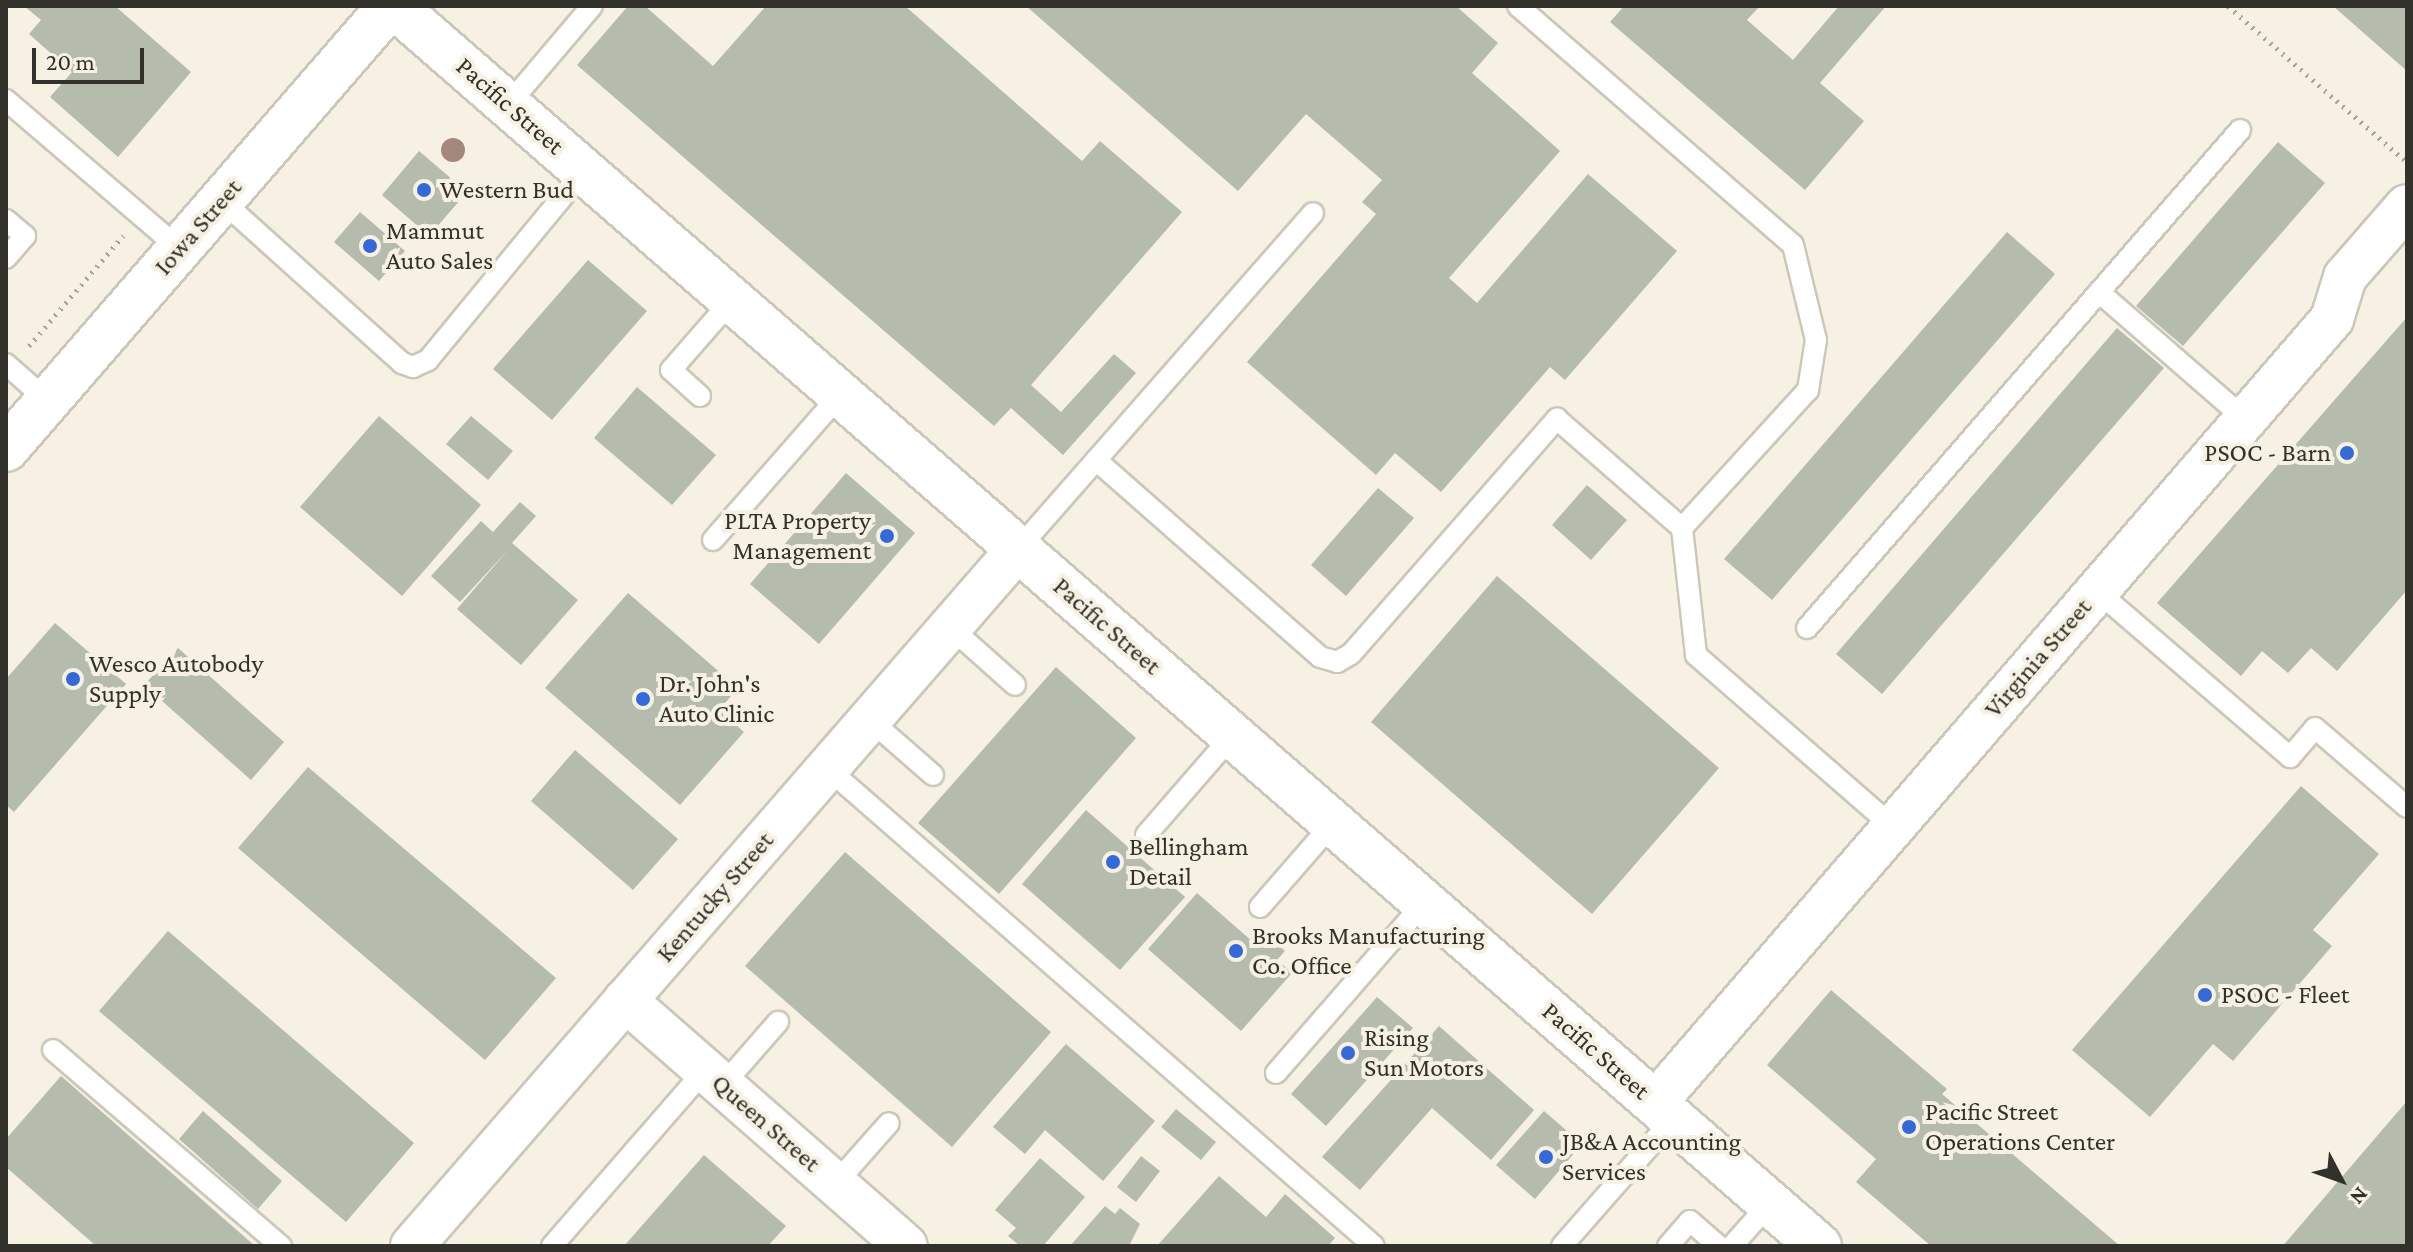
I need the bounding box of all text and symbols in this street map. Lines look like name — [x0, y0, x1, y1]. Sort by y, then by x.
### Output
scale bar — [36, 32, 148, 82]
text: 20 m — [46, 48, 95, 75]
street label: Pacific Street — [450, 51, 570, 161]
street label: Iowa Street — [148, 172, 248, 282]
place label: Western Bud — [440, 174, 574, 206]
marker: Western Bud — [415, 181, 433, 199]
place label: Mammut Auto Sales — [386, 215, 493, 276]
marker: Mammut Auto Sales — [361, 237, 379, 255]
place label: PSOC - Barn — [2204, 437, 2331, 469]
marker: PSOC - Barn — [2338, 444, 2356, 462]
place label: PLTA Property Management — [724, 505, 871, 566]
marker: PLTA Property Management — [878, 527, 896, 545]
street label: Pacific Street — [1047, 571, 1167, 681]
street label: Virginia Street — [1978, 592, 2098, 724]
place label: Wesco Autobody Supply — [89, 648, 263, 710]
place label: Dr. John's Auto Clinic — [659, 668, 774, 730]
marker: Wesco Autobody Supply — [64, 670, 82, 688]
marker: Dr. John's Auto Clinic — [634, 690, 652, 708]
street label: Kentucky Street — [650, 825, 780, 969]
place label: Bellingham Detail — [1129, 831, 1249, 892]
marker: Bellingham Detail — [1104, 853, 1122, 871]
place label: Brooks Manufacturing Co. Office — [1252, 920, 1485, 982]
marker: Brooks Manufacturing Co. Office — [1227, 942, 1245, 960]
place label: PSOC - Fleet — [2221, 979, 2349, 1011]
marker: PSOC - Fleet — [2196, 986, 2214, 1004]
street label: Pacific Street — [1536, 996, 1656, 1106]
place label: Rising Sun Motors — [1364, 1022, 1484, 1084]
marker: Rising Sun Motors — [1339, 1044, 1357, 1062]
street label: Queen Street — [705, 1067, 827, 1179]
place label: Pacific Street Operations Center — [1925, 1096, 2115, 1158]
marker: Pacific Street Operations Center — [1900, 1118, 1918, 1136]
place label: JB&A Accounting Services — [1562, 1126, 1741, 1188]
north arrow — [2301, 1140, 2381, 1220]
marker: JB&A Accounting Services — [1537, 1148, 1555, 1166]
text: N — [2345, 1182, 2374, 1210]

